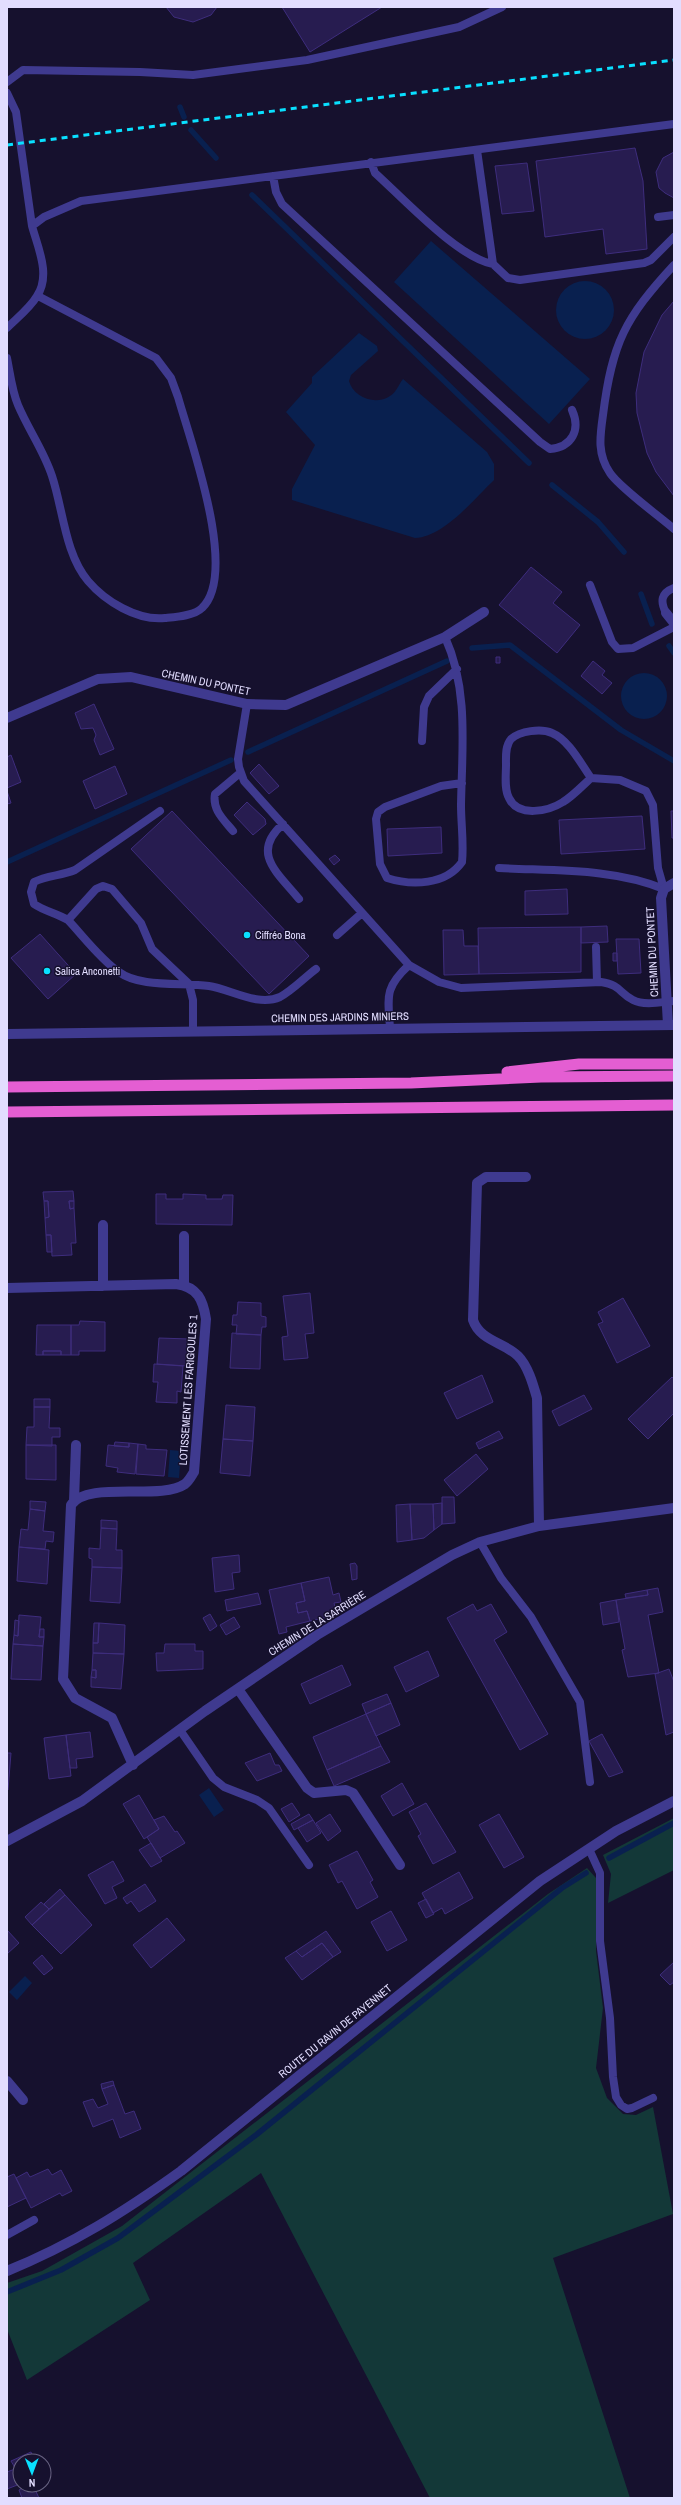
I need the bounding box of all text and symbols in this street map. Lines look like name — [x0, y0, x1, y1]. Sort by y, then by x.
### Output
street label: CHEMIN DU PONTET — [160, 666, 252, 698]
street label: CHEMIN DU PONTET — [643, 906, 661, 997]
place label: Ciffréo Bona — [255, 928, 306, 942]
marker: Ciffréo Bona — [242, 930, 252, 940]
place label: Salica Anconetti — [55, 964, 120, 978]
marker: Salica Anconetti — [42, 966, 52, 976]
street label: CHEMIN DES JARDINS MINIERS — [271, 1009, 409, 1025]
street label: LOTISSEMENT LES FARIGOULES 1 — [176, 1314, 200, 1466]
street label: CHEMIN DE LA SARRIÈRE — [266, 1587, 368, 1659]
street label: ROUTE DU RAVIN DE PAYENNET — [276, 1981, 395, 2081]
north arrow — [12, 2453, 52, 2493]
text: N — [29, 2476, 36, 2490]

